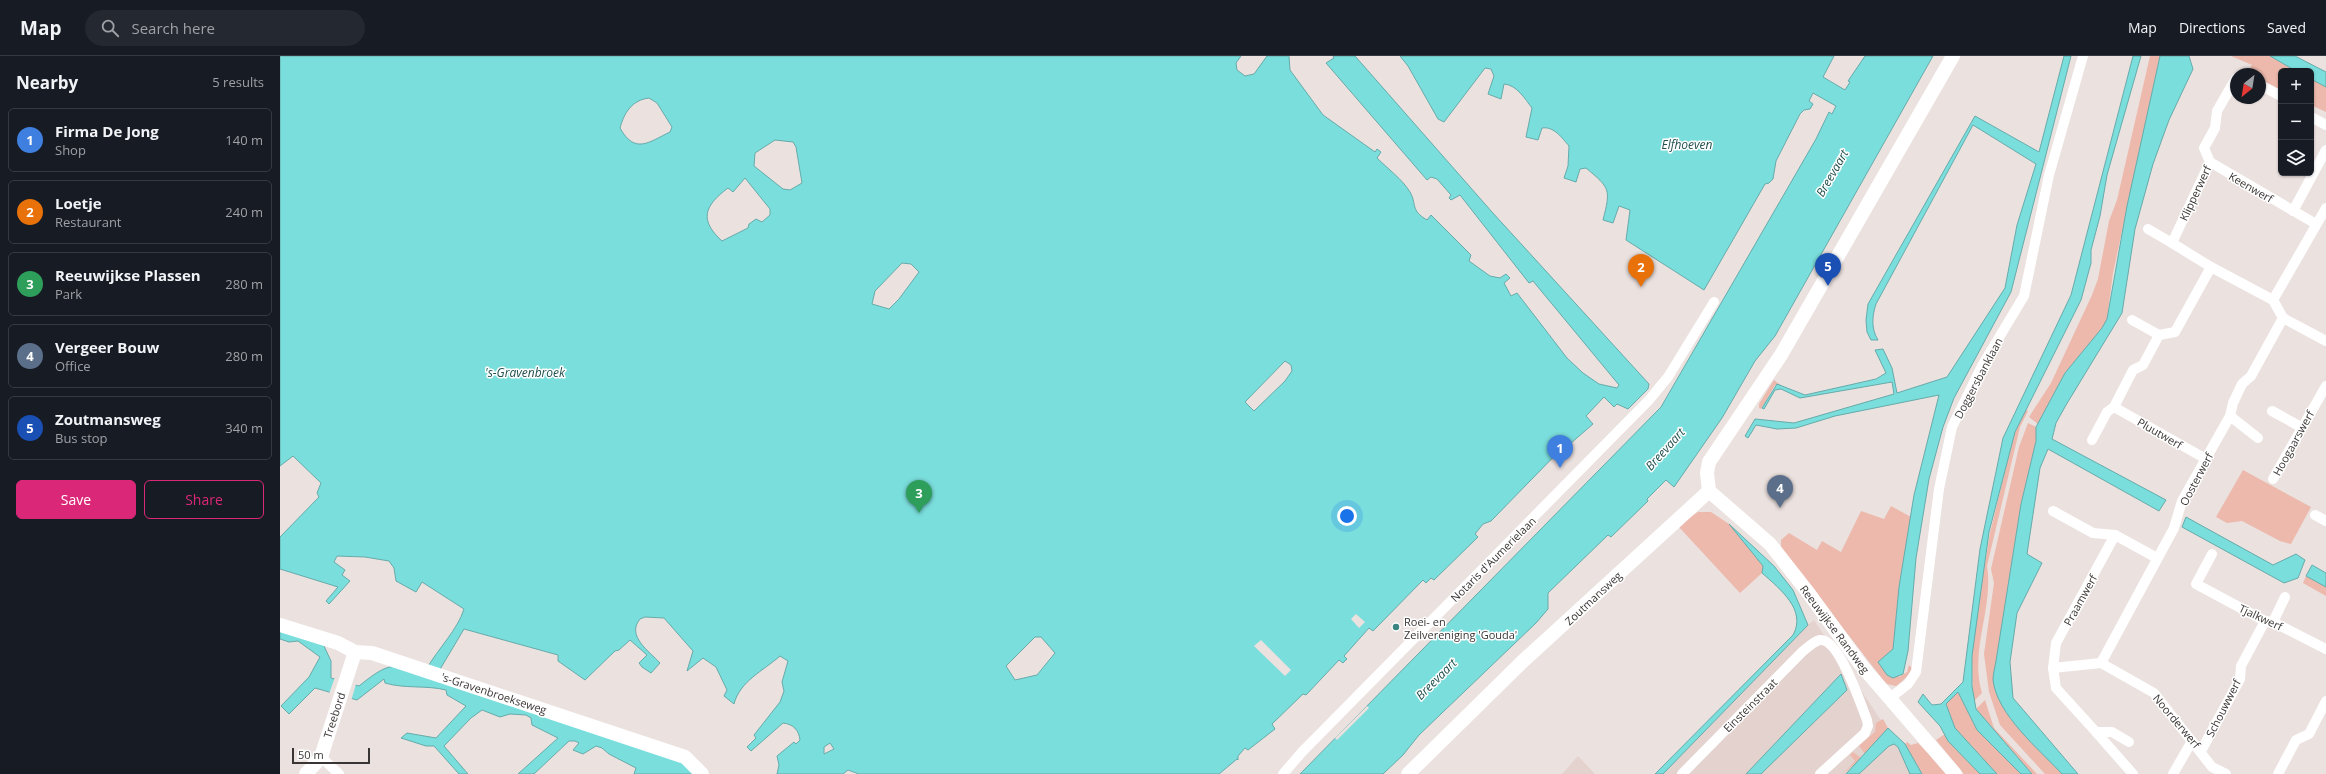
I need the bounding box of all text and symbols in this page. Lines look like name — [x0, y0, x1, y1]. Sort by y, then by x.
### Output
search box — [85, 10, 365, 46]
text: Map — [20, 15, 61, 41]
icon: search — [99, 17, 121, 39]
text: Search here — [131, 18, 215, 38]
text: Map — [2128, 18, 2157, 37]
text: Directions — [2179, 18, 2245, 37]
text: Saved — [2267, 18, 2306, 37]
north arrow — [2230, 68, 2266, 104]
map controls — [2278, 68, 2314, 176]
button: + — [2278, 68, 2314, 104]
text: Nearby — [16, 71, 78, 94]
text: 5 results — [212, 73, 264, 91]
button: − — [2278, 104, 2314, 140]
text: Firma De Jong — [55, 121, 159, 141]
text: 1 — [26, 131, 34, 149]
text: 140 m — [225, 131, 263, 149]
water label: Elfhoeven — [1661, 136, 1713, 153]
button: layers — [2278, 140, 2314, 176]
text: Shop — [55, 141, 86, 159]
water label: Breevaart — [1812, 145, 1853, 200]
street label: Klipperwerf — [2176, 162, 2215, 223]
street label: Keenwerf — [2226, 168, 2277, 206]
text: Loetje — [55, 193, 102, 213]
text: 2 — [26, 203, 34, 221]
text: 240 m — [225, 203, 263, 221]
text: Restaurant — [55, 213, 122, 231]
pin: 5 — [1815, 253, 1841, 286]
pin: 2 — [1628, 254, 1654, 287]
text: Reeuwijkse Plassen — [55, 265, 201, 285]
text: 3 — [26, 275, 34, 293]
text: 280 m — [225, 275, 263, 293]
text: Park — [55, 285, 82, 303]
street label: Doggersbanklaan — [1950, 335, 2006, 421]
text: Vergeer Bouw — [55, 337, 159, 357]
text: 4 — [26, 347, 34, 365]
text: 280 m — [225, 347, 263, 365]
text: Office — [55, 357, 91, 375]
water label: 's-Gravenbroek — [485, 364, 566, 381]
street label: Hoogaarswerf — [2269, 407, 2318, 478]
text: Zoutmansweg — [55, 409, 161, 429]
street label: Pluutwerf — [2135, 414, 2186, 453]
text: 5 — [26, 419, 34, 437]
text: 340 m — [225, 419, 263, 437]
water label: Breevaart — [1641, 423, 1689, 474]
text: Bus stop — [55, 429, 108, 447]
pin: 1 — [1547, 435, 1573, 468]
street label: Oosterwerf — [2176, 449, 2217, 508]
pin: 4 — [1767, 475, 1793, 508]
button: Save — [16, 480, 136, 519]
button: Share — [144, 480, 264, 519]
pin: 3 — [906, 480, 932, 513]
your location — [1337, 506, 1357, 526]
street label: Notaris d'Aumerielaan — [1447, 513, 1539, 605]
street label: Zoutmansweg — [1561, 568, 1625, 628]
street label: Praamwerf — [2060, 571, 2101, 628]
street label: Reeuwijkse Randweg — [1797, 582, 1873, 676]
street label: Tjalkwerf — [2237, 600, 2286, 634]
place label: Roei- en Zeilvereniging 'Gouda' — [1404, 614, 1517, 642]
marker: Roei- en Zeilvereniging 'Gouda' — [1391, 622, 1401, 632]
water label: Breevaart — [1412, 654, 1461, 703]
street label: 's-Gravenbroekseweg — [439, 669, 549, 717]
street label: Einsteinstraat — [1720, 675, 1780, 735]
street label: Schouwwerf — [2202, 675, 2245, 739]
street label: Treebord — [320, 690, 348, 740]
street label: Noorderwerf — [2150, 691, 2205, 752]
scale bar — [292, 746, 370, 765]
text: 50 m — [298, 747, 324, 762]

